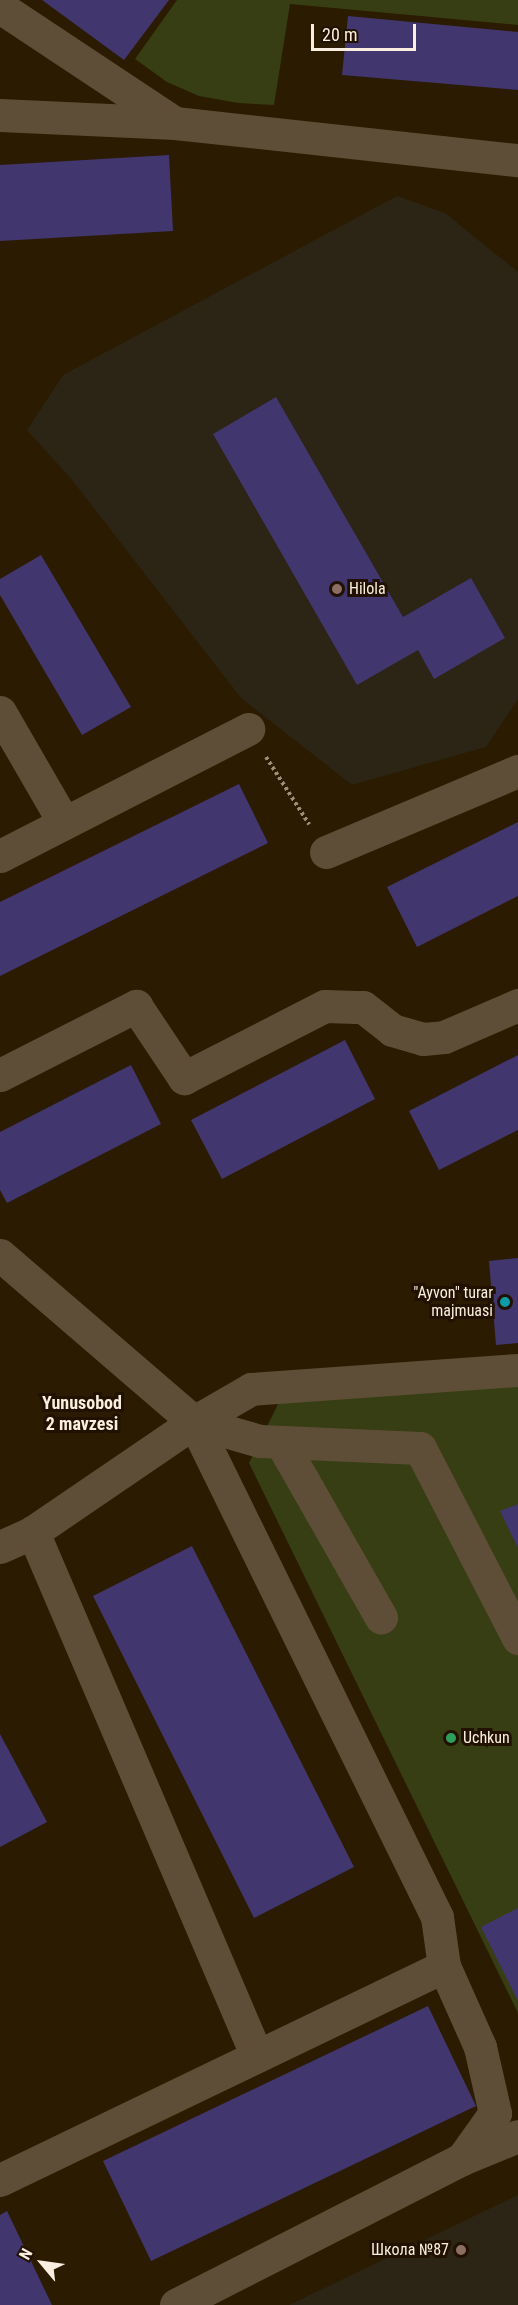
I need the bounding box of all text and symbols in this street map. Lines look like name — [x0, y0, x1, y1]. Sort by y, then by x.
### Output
scale bar — [314, 12, 419, 50]
text: 20 m — [322, 24, 357, 45]
place label: Hilola — [349, 579, 386, 599]
marker: Hilola — [330, 582, 344, 596]
place label: "Ayvon" turar majmuasi — [413, 1283, 493, 1321]
marker: "Ayvon" turar majmuasi — [498, 1295, 512, 1309]
district label: Yunusobod 2 mavzesi — [42, 1393, 122, 1436]
place label: Uchkun — [463, 1728, 510, 1748]
marker: Uchkun — [444, 1731, 458, 1745]
north arrow — [12, 2233, 72, 2293]
place label: Школа №87 — [371, 2240, 449, 2260]
marker: Школа №87 — [454, 2243, 468, 2257]
text: N — [15, 2245, 36, 2263]

